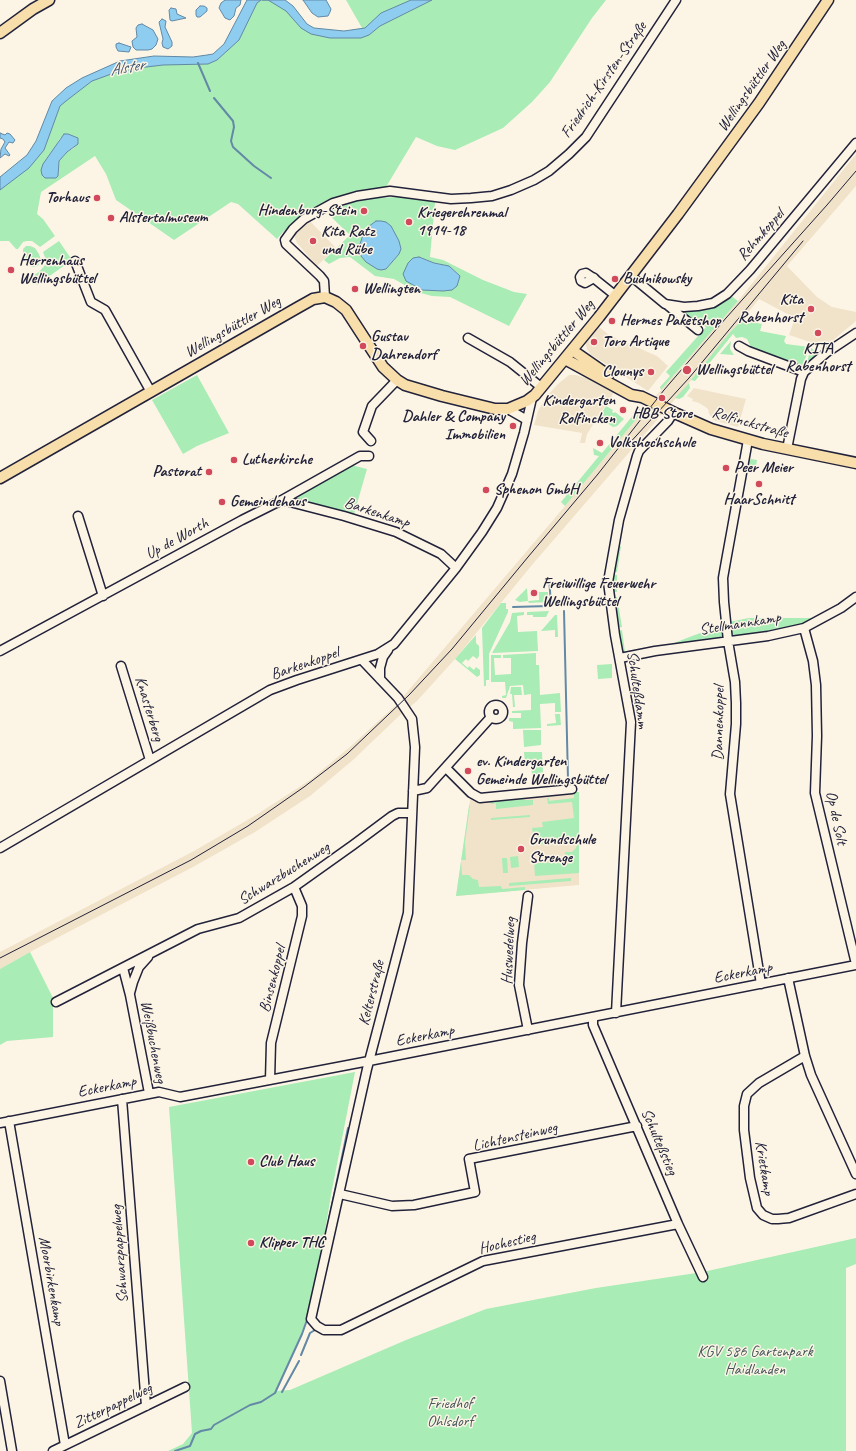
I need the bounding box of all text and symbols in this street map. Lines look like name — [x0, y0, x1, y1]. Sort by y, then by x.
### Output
street label: Friedrich-Kirsten-Straße — [557, 18, 651, 142]
street label: Wellingsbüttler Weg — [713, 37, 791, 135]
water label: Alster — [108, 55, 146, 81]
place label: Torhaus — [46, 188, 89, 208]
marker: Torhaus — [92, 193, 102, 203]
place label: Hindenburg-Stein — [258, 201, 356, 221]
place label: Kriegerehrenmal 1914-18 — [417, 203, 506, 241]
street label: Rehmkoppel — [733, 205, 789, 265]
marker: Hindenburg-Stein — [359, 206, 369, 216]
place label: Alstertalmuseum — [119, 208, 208, 228]
marker: Alstertalmuseum — [106, 213, 116, 223]
marker: Kriegerehrenmal 1914-18 — [404, 217, 414, 227]
place label: Kita Ratz und Rübe — [321, 222, 374, 260]
marker: Kita Ratz und Rübe — [308, 236, 318, 246]
place label: Herrenhaus Wellingsbüttel — [19, 251, 96, 289]
marker: Herrenhaus Wellingsbüttel — [6, 265, 16, 275]
place label: Budnikowsky — [623, 269, 691, 289]
marker: Budnikowsky — [610, 274, 620, 284]
place label: Wellingten — [363, 279, 420, 299]
marker: Wellingten — [350, 284, 360, 294]
place label: Kita Rabenhorst — [738, 290, 803, 328]
street label: Wellingsbüttler Weg — [182, 292, 284, 362]
street label: Wellingsbüttler Weg — [515, 296, 599, 390]
marker: Kita Rabenhorst — [806, 304, 816, 314]
place label: Hermes Paketshop — [620, 311, 721, 331]
marker: Hermes Paketshop — [607, 316, 617, 326]
place label: Gustav Dahrendorf — [371, 327, 436, 365]
marker: KITA Rabenhorst — [813, 328, 823, 338]
place label: Toro Artique — [602, 332, 669, 352]
marker: Toro Artique — [589, 337, 599, 347]
place label: KITA Rabenhorst — [785, 339, 851, 377]
marker: Gustav Dahrendorf — [358, 341, 368, 351]
place label: Wellingsbüttel — [696, 360, 773, 380]
place label: Clounys — [602, 362, 643, 382]
marker: Wellingsbüttel — [681, 364, 693, 376]
marker: Clounys — [646, 367, 656, 377]
place label: Kindergarten Rolfincken — [542, 391, 615, 429]
marker: HBB Store — [657, 393, 667, 403]
street label: Rolfinckstraße — [710, 403, 790, 443]
place label: HBB Store — [632, 404, 692, 424]
marker: Kindergarten Rolfincken — [618, 405, 628, 415]
place label: Dahler & Company Immobilien — [402, 407, 505, 445]
marker: Dahler & Company Immobilien — [508, 421, 518, 431]
place label: Volkshochschule — [608, 433, 695, 453]
marker: Volkshochschule — [595, 438, 605, 448]
place label: Lutherkirche — [242, 450, 312, 470]
marker: Lutherkirche — [229, 455, 239, 465]
place label: Peer Meier — [734, 458, 793, 478]
place label: Pastorat — [153, 462, 201, 482]
marker: Peer Meier — [721, 463, 731, 473]
marker: Pastorat — [204, 467, 214, 477]
marker: HaarSchnitt — [754, 479, 764, 489]
place label: Sphenon GmbH — [494, 480, 579, 500]
marker: Sphenon GmbH — [481, 485, 491, 495]
place label: HaarSchnitt — [724, 490, 794, 510]
place label: Gemeindehaus — [230, 492, 306, 512]
street label: Barkenkamp — [342, 493, 412, 533]
marker: Gemeindehaus — [217, 497, 227, 507]
street label: Up de Worth — [142, 514, 212, 564]
place label: Freiwillige Feuerwehr Wellingsbüttel — [542, 574, 655, 612]
marker: Freiwillige Feuerwehr Wellingsbüttel — [529, 588, 539, 598]
street label: Stellmannkamp — [698, 608, 782, 640]
street label: Barkenkoppel — [268, 643, 342, 685]
street label: Schulteßdamm — [622, 650, 652, 730]
street label: Knasterberg — [130, 674, 168, 744]
street label: Dannenkoppel — [709, 685, 729, 761]
place label: ev. Kindergarten Gemeinde Wellingsbüttel — [476, 752, 606, 790]
marker: ev. Kindergarten Gemeinde Wellingsbüttel — [463, 766, 473, 776]
street label: Op de Solt — [821, 789, 851, 847]
place label: Grundschule Strenge — [529, 830, 595, 868]
street label: Schwarzbuchenweg — [235, 838, 333, 910]
marker: Grundschule Strenge — [516, 844, 526, 854]
street label: Huswedelweg — [498, 917, 520, 985]
street label: Binsenkoppel — [255, 944, 291, 1014]
street label: Eckerkamp — [712, 958, 774, 988]
street label: Kelterstraße — [355, 959, 389, 1027]
street label: Weißbuchenweg — [136, 999, 170, 1085]
street label: Eckerkamp — [394, 1021, 456, 1051]
street label: Eckerkamp — [76, 1072, 138, 1102]
street label: Schulteßstieg — [636, 1106, 682, 1178]
street label: Lichtensteinweg — [471, 1118, 559, 1156]
street label: Krietkamp — [750, 1139, 778, 1197]
place label: Club Haus — [259, 1152, 314, 1172]
marker: Club Haus — [246, 1157, 256, 1167]
street label: Schwarzpappelweg — [107, 1204, 133, 1304]
street label: Hochestieg — [477, 1227, 537, 1259]
place label: Klipper THC — [259, 1233, 325, 1253]
street label: Moorbirkenkamp — [34, 1235, 68, 1327]
marker: Klipper THC — [246, 1238, 256, 1248]
park label: KGV 586 Gartenpark Haidlanden — [697, 1342, 813, 1380]
street label: Zitterpappelweg — [71, 1379, 155, 1433]
park label: Friedhof Ohlsdorf — [427, 1394, 473, 1432]

